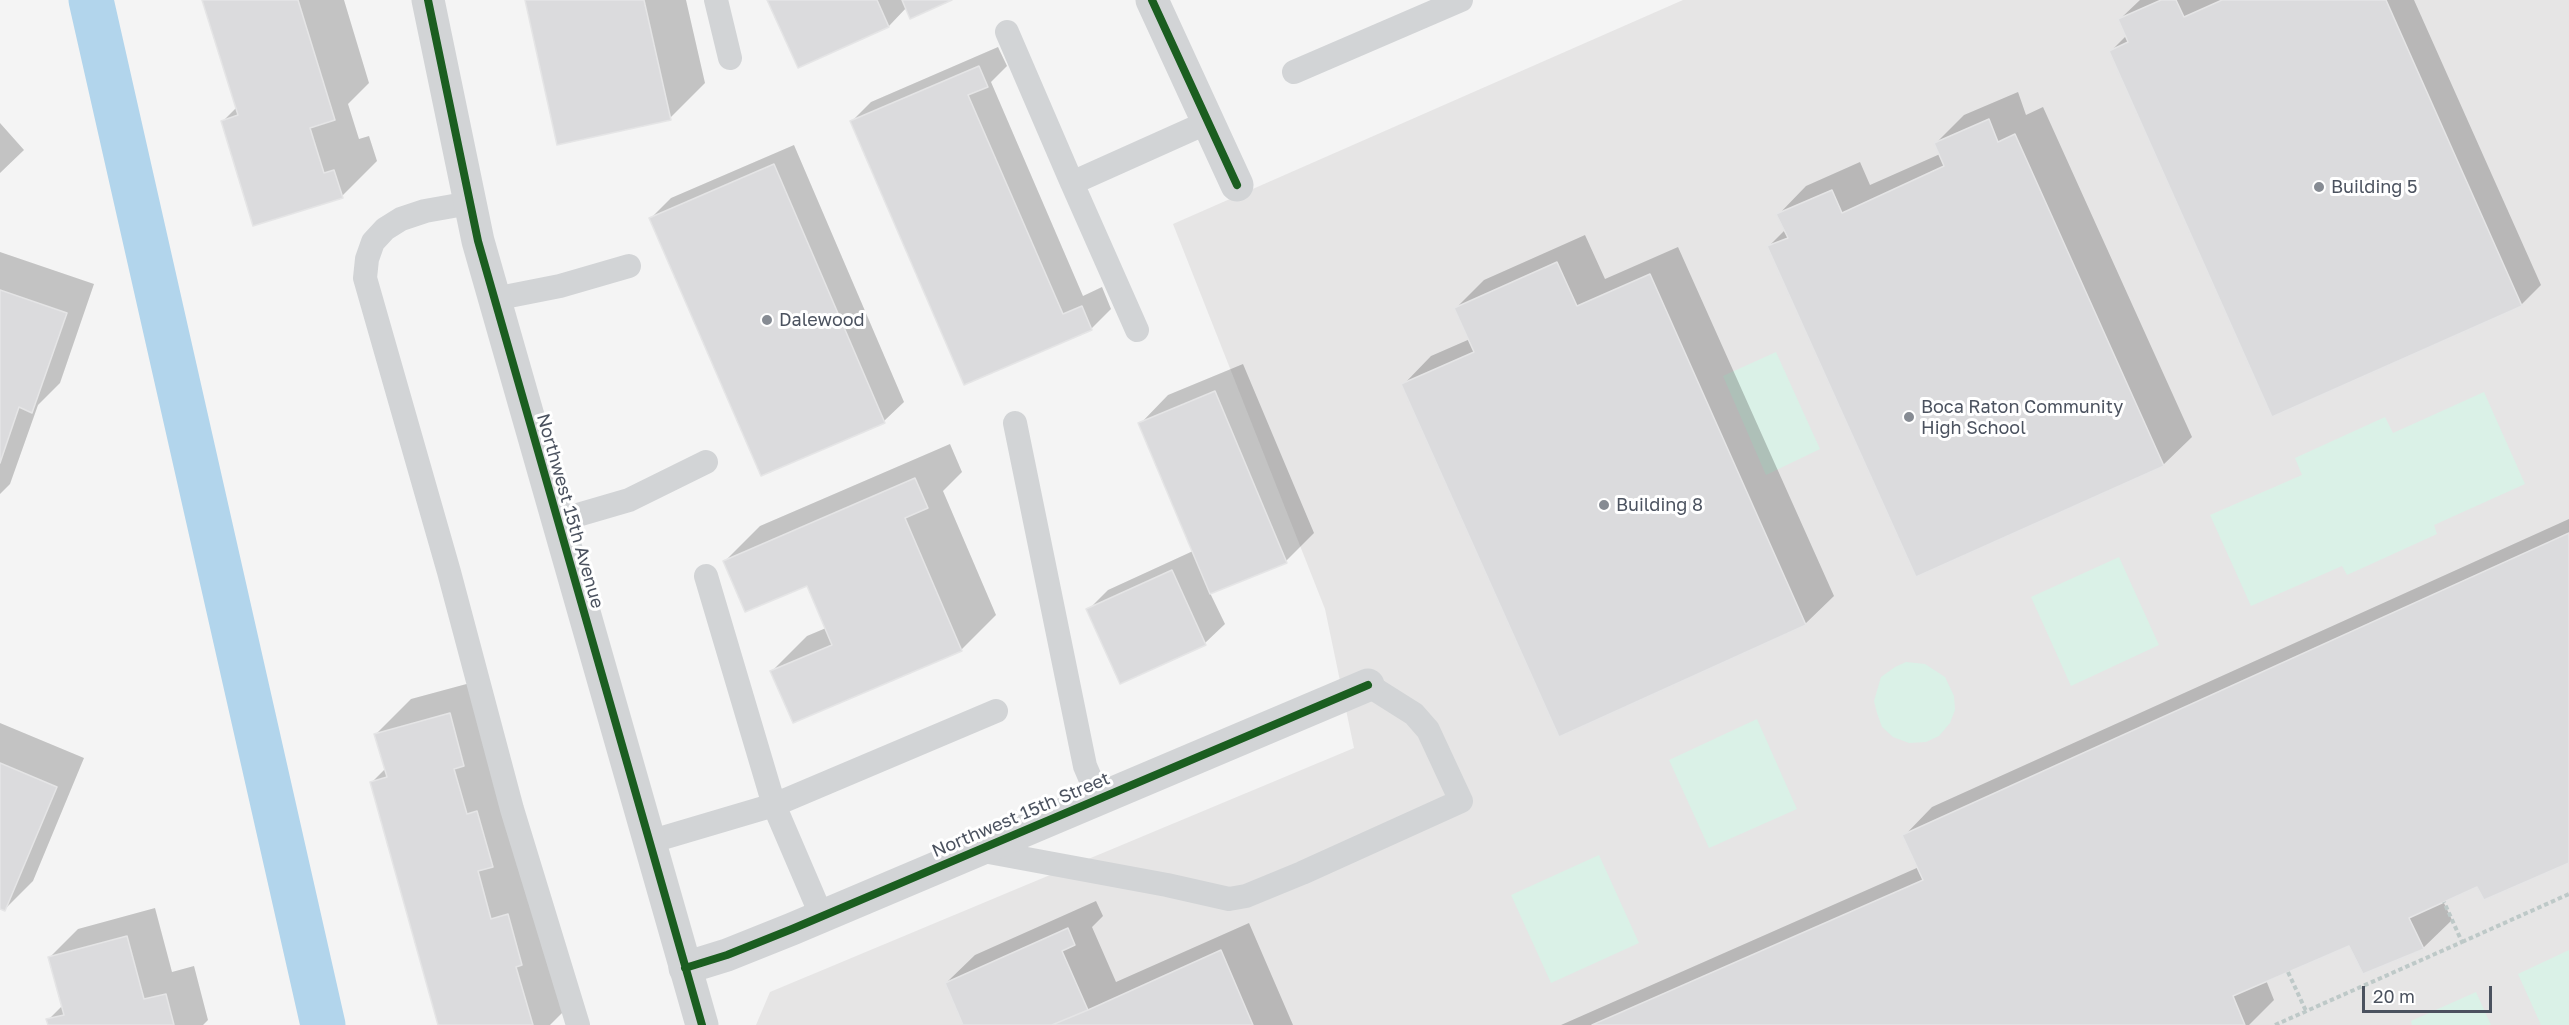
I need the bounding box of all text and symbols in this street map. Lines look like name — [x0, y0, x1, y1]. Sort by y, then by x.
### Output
place label: Building 5 — [2331, 176, 2417, 198]
marker: Building 5 — [2312, 180, 2326, 194]
place label: Dalewood — [779, 309, 865, 331]
marker: Dalewood — [760, 313, 774, 327]
place label: Boca Raton Community High School — [1921, 396, 2123, 438]
marker: Boca Raton Community High School — [1902, 410, 1916, 424]
street label: Northwest 15th Avenue — [532, 411, 608, 611]
place label: Building 8 — [1616, 494, 1703, 516]
marker: Building 8 — [1597, 498, 1611, 512]
street label: Northwest 15th Street — [929, 768, 1113, 862]
scale bar — [2365, 974, 2496, 1012]
text: 20 m — [2373, 985, 2415, 1007]

